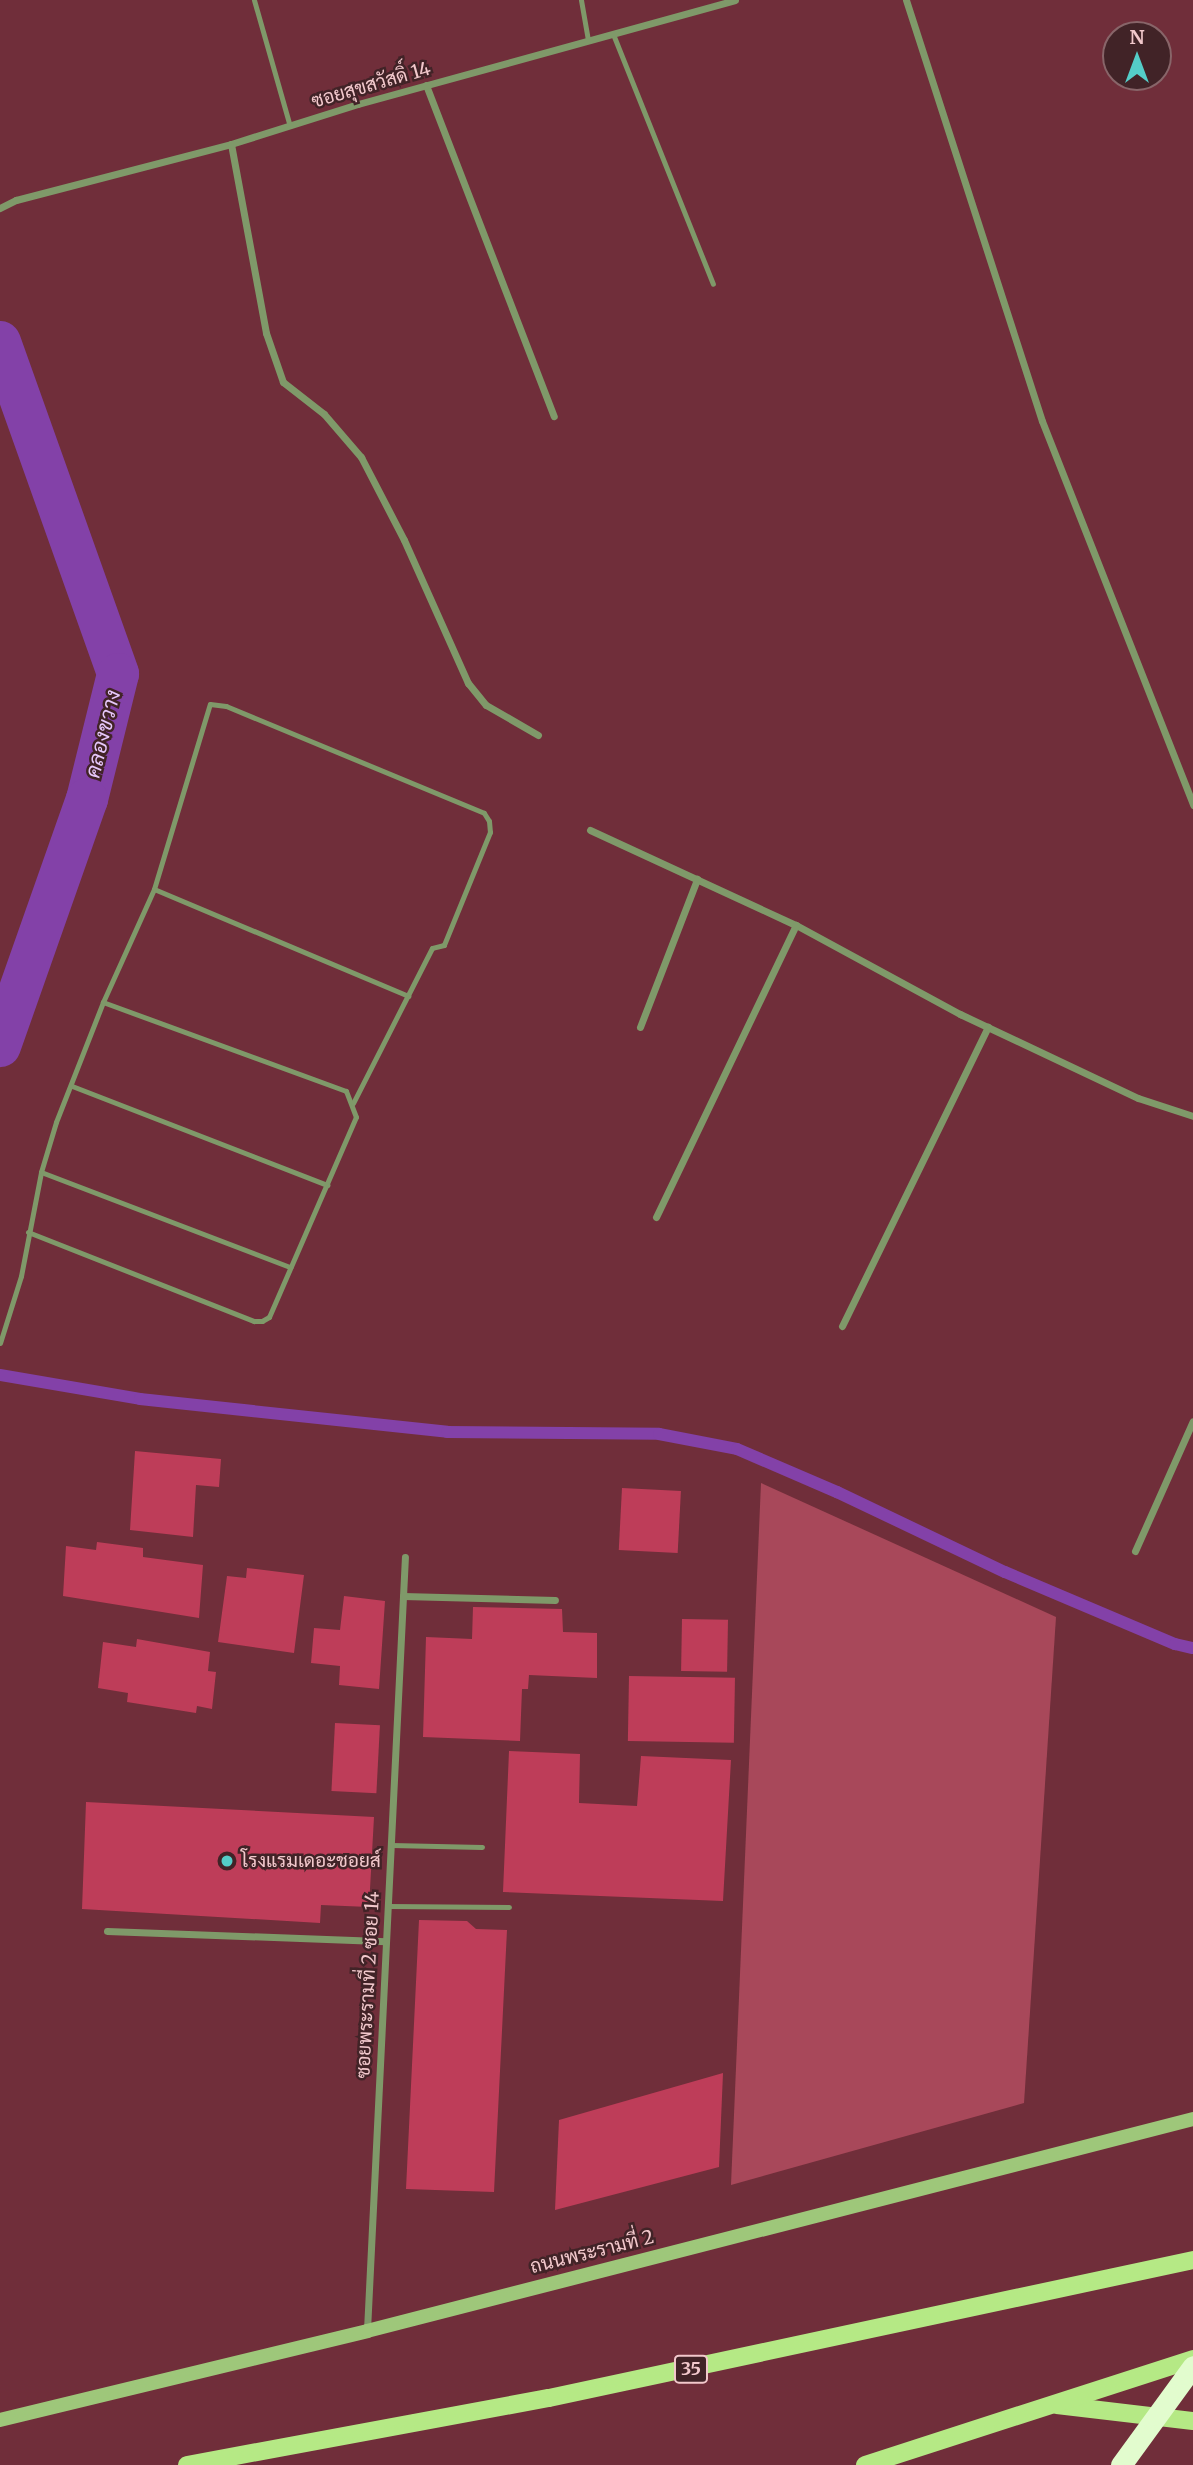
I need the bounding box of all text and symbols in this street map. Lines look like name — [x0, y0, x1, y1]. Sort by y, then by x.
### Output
north arrow — [1102, 21, 1172, 91]
text: N — [1129, 25, 1145, 49]
street label: ซอยสุขสวัสดิ์ 14 — [309, 57, 433, 113]
water label: คลองขวาง — [80, 687, 126, 781]
place label: โรงแรมเดอะชอยส์ — [241, 1850, 381, 1872]
marker: โรงแรมเดอะชอยส์ — [219, 1853, 235, 1869]
street label: ซอยพระรามที่ 2 ซอย 14 — [352, 1891, 384, 2079]
street label: ถนนพระรามที่ 2 — [528, 2226, 656, 2278]
road number: 35 — [674, 2354, 708, 2384]

